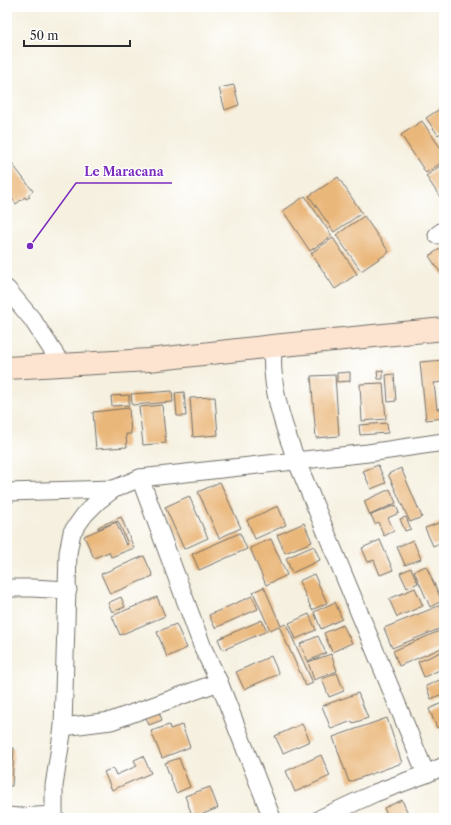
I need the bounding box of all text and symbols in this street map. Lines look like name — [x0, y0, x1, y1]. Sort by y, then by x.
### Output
scale bar — [24, 22, 130, 48]
text: 50 m — [30, 28, 59, 43]
callout: Le Maracana — [76, 159, 172, 183]
text: Le Maracana — [84, 164, 165, 179]

